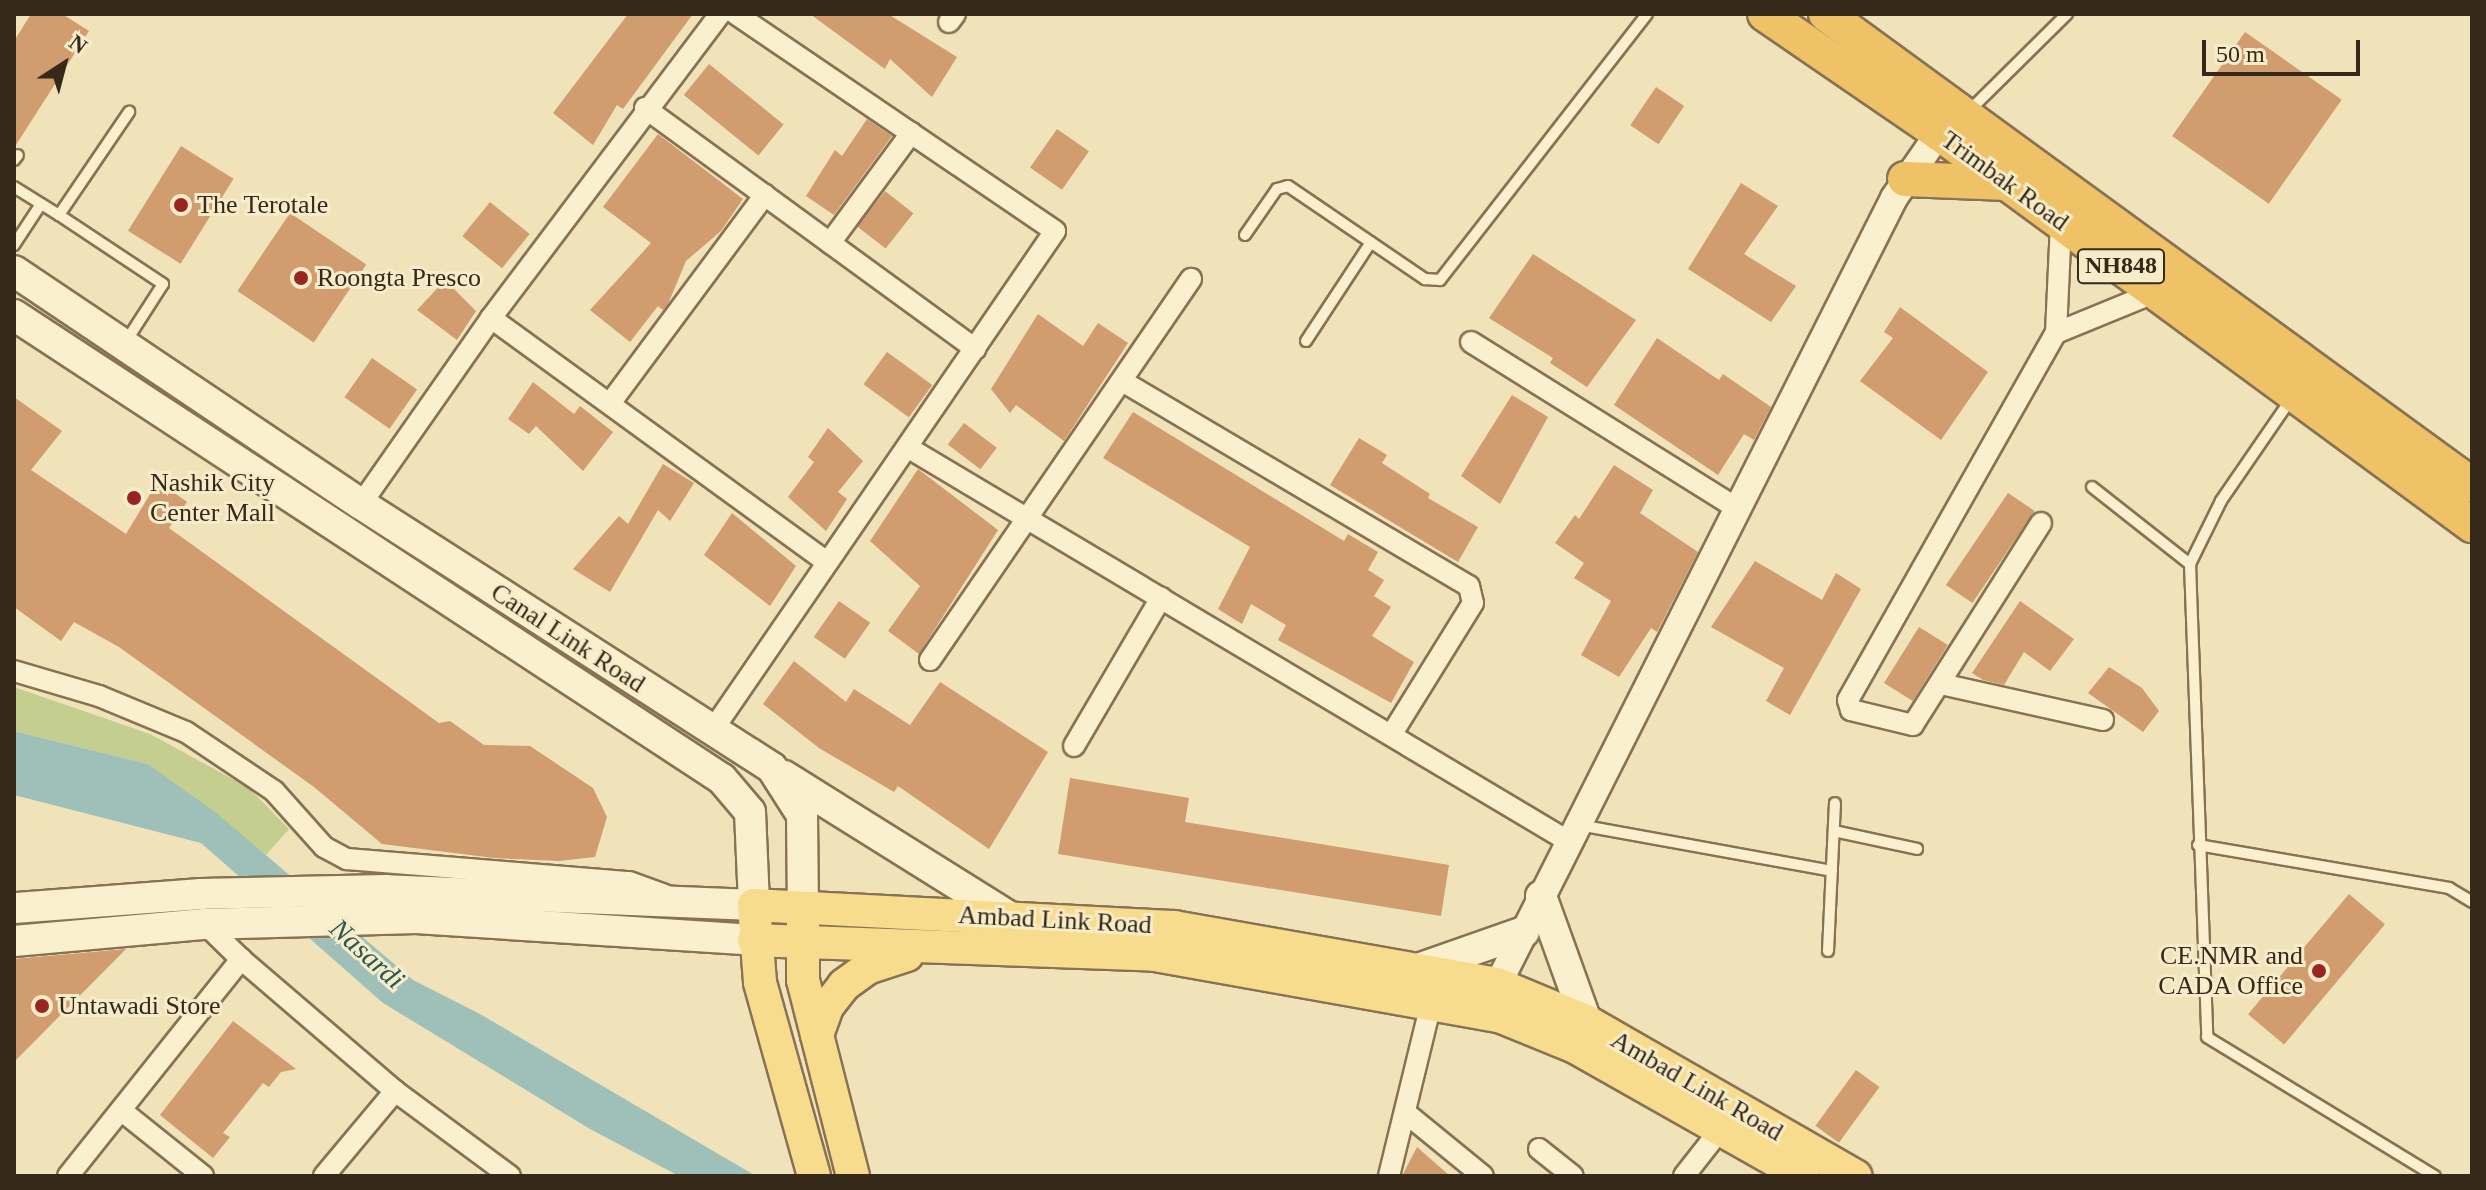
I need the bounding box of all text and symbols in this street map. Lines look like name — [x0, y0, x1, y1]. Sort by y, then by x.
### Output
north arrow — [24, 24, 104, 104]
scale bar — [2206, 24, 2364, 74]
text: N — [65, 29, 92, 59]
text: 50 m — [2216, 41, 2265, 67]
street label: Trimbak Road — [1935, 124, 2075, 238]
place label: The Terotale — [197, 189, 329, 221]
marker: The Terotale — [172, 196, 190, 214]
road number: NH848 — [2077, 246, 2165, 286]
place label: Roongta Presco — [317, 262, 481, 294]
marker: Roongta Presco — [292, 269, 310, 287]
place label: Nashik City Center Mall — [150, 467, 275, 528]
marker: Nashik City Center Mall — [125, 489, 143, 507]
street label: Canal Link Road — [485, 577, 651, 699]
street label: Ambad Link Road — [958, 899, 1152, 941]
water label: Nasardi — [323, 912, 411, 996]
place label: CE.NMR and CADA Office — [2157, 940, 2303, 1002]
marker: CE.NMR and CADA Office — [2310, 962, 2328, 980]
place label: Untawadi Store — [58, 990, 220, 1022]
marker: Untawadi Store — [33, 997, 51, 1015]
street label: Ambad Link Road — [1605, 1024, 1789, 1148]

